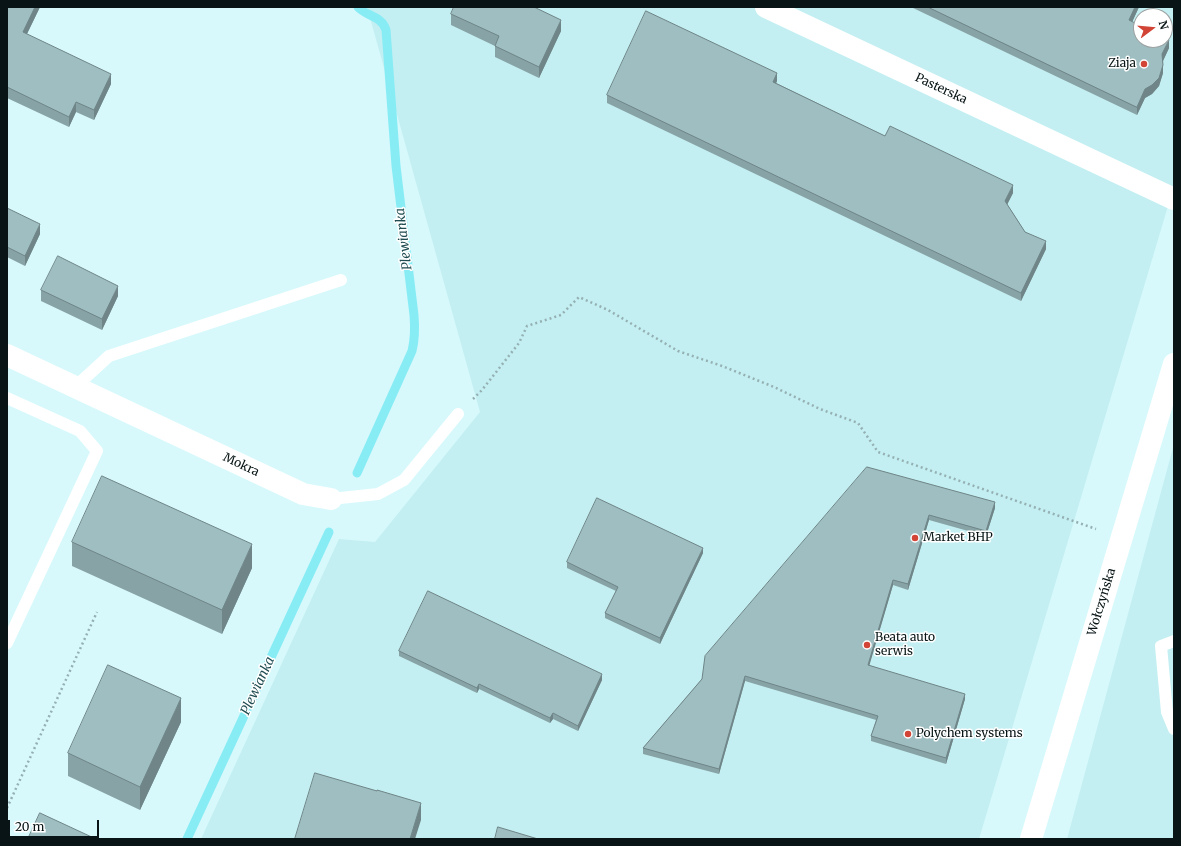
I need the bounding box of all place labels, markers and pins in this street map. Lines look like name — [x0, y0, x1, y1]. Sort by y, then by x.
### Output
place label: Ziaja — [1108, 57, 1136, 71]
marker: Ziaja — [1139, 59, 1149, 69]
place label: Market BHP — [923, 531, 993, 545]
marker: Market BHP — [910, 533, 920, 543]
place label: Beata auto serwis — [875, 631, 935, 659]
marker: Beata auto serwis — [862, 640, 872, 650]
place label: Polychem systems — [916, 727, 1023, 741]
marker: Polychem systems — [903, 729, 913, 739]

